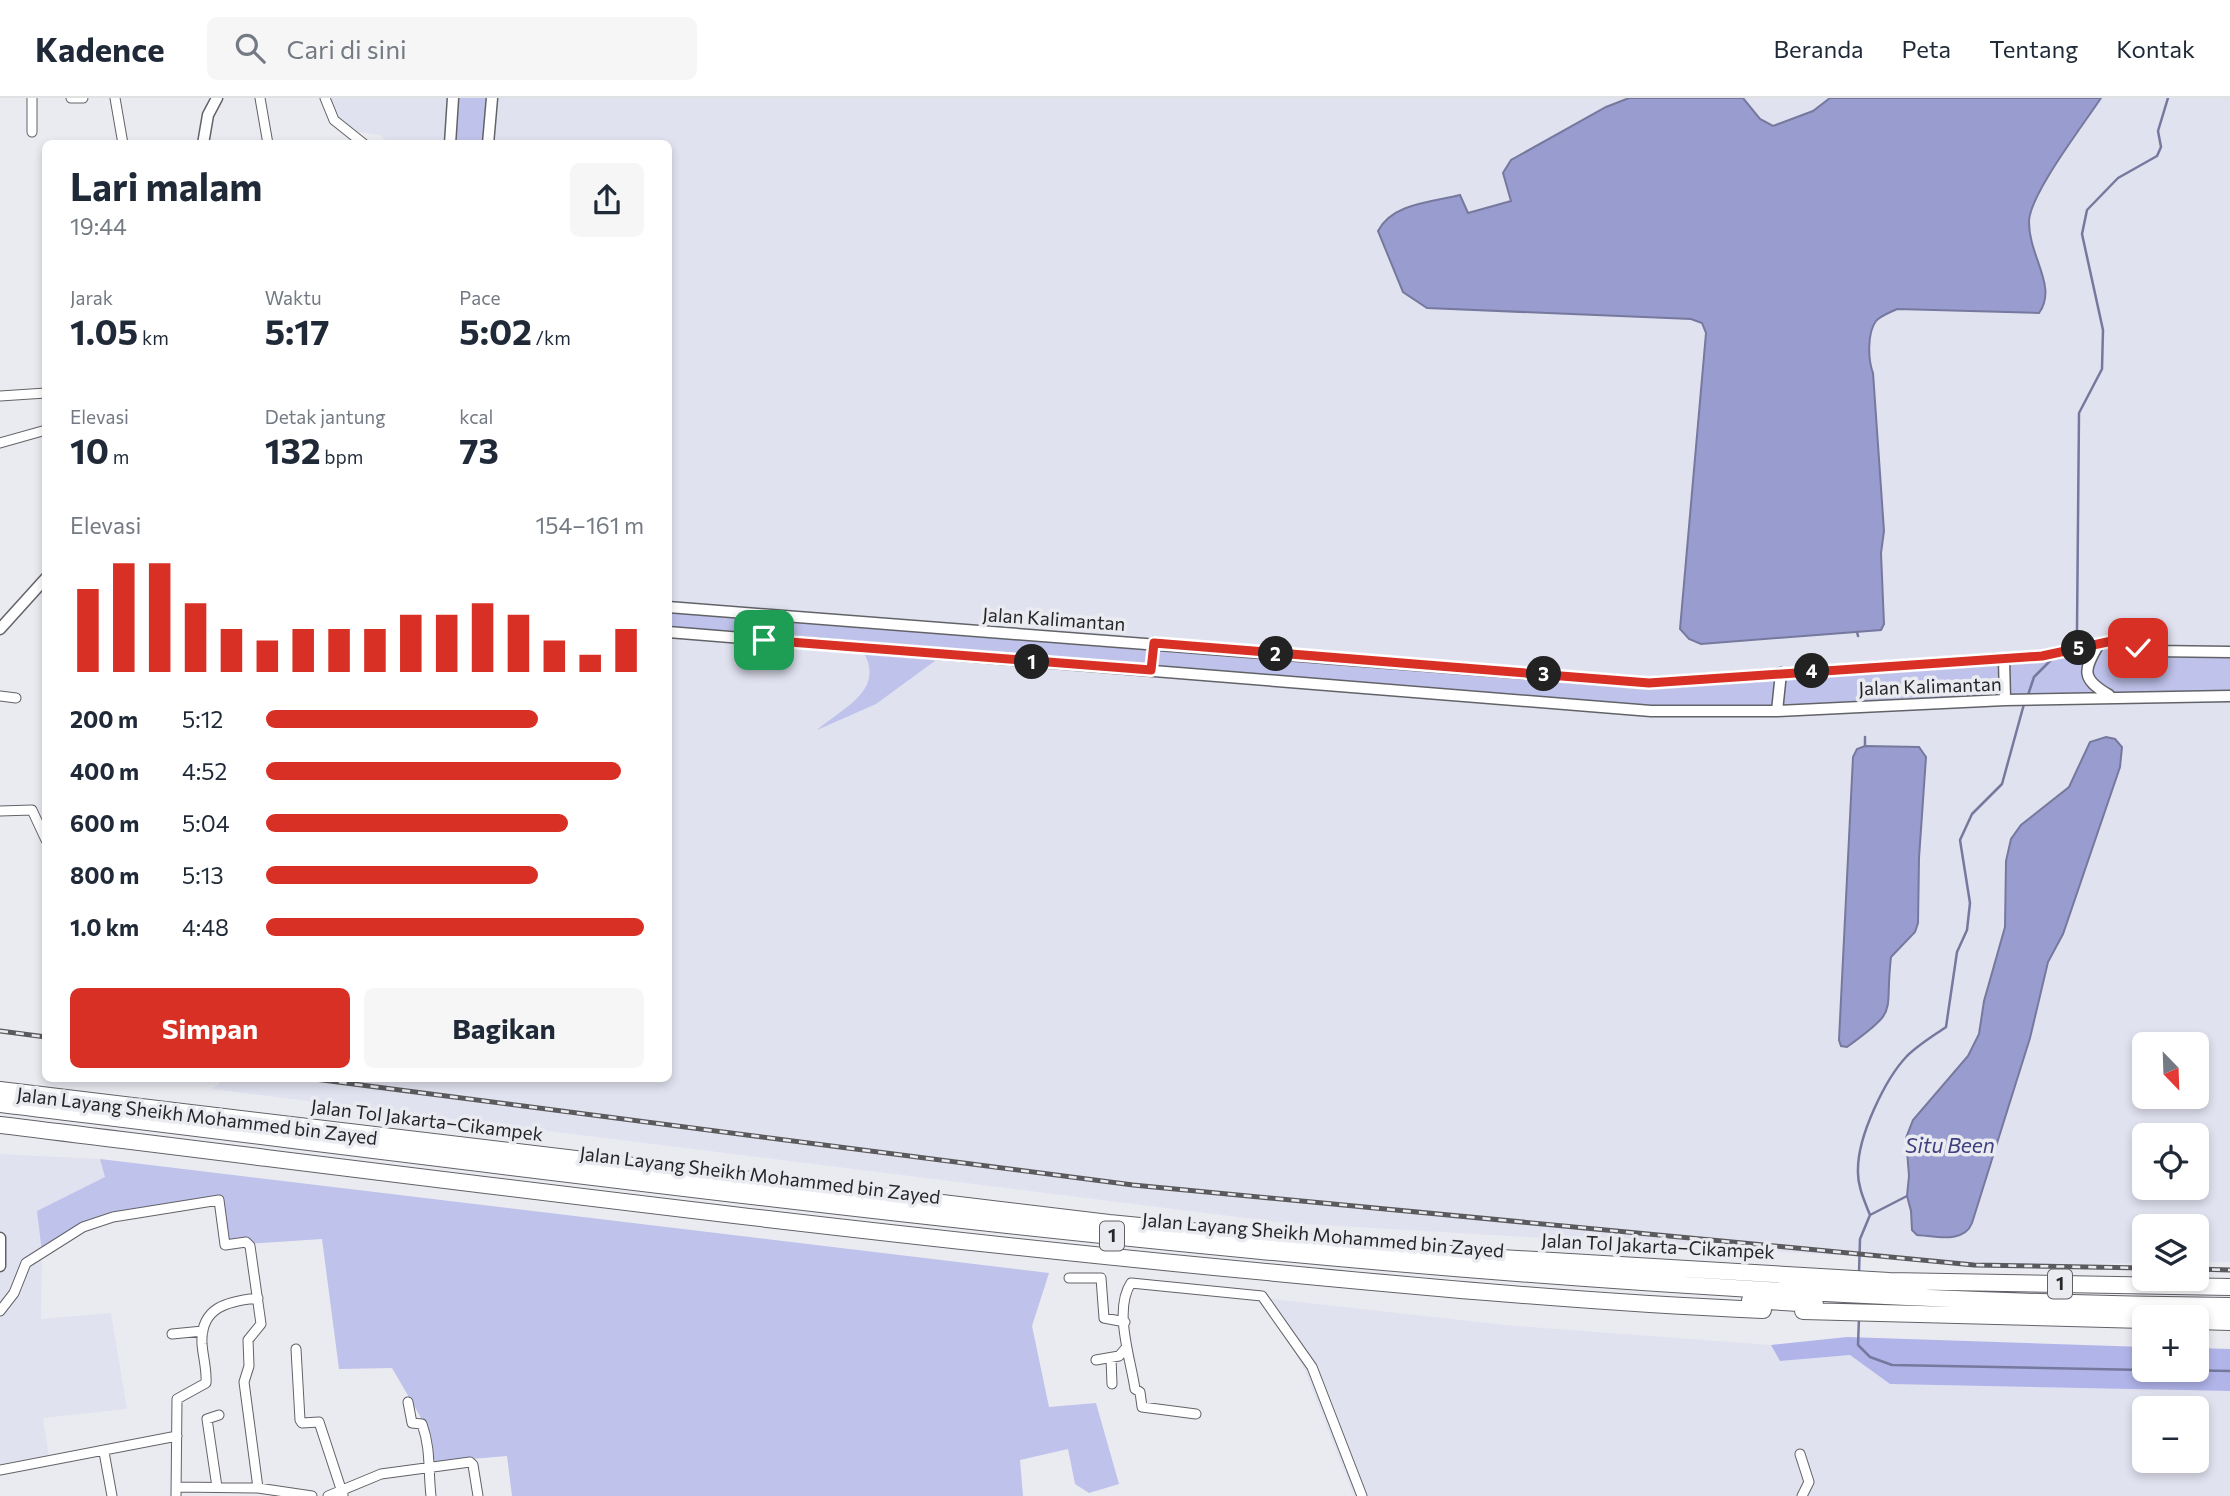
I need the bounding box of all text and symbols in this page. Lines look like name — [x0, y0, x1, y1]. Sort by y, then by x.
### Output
search box — [207, 17, 697, 80]
text: Kadence — [35, 28, 165, 69]
icon: search — [231, 29, 269, 67]
text: Cari di sini — [287, 33, 407, 64]
text: Beranda — [1773, 34, 1864, 63]
text: Peta — [1902, 34, 1951, 63]
text: Tentang — [1989, 34, 2078, 63]
text: Kontak — [2116, 34, 2195, 63]
text: Lari malam — [70, 162, 262, 209]
button: share — [570, 163, 644, 237]
text: 19:44 — [70, 212, 127, 240]
text: Jarak — [70, 286, 113, 309]
text: Waktu — [265, 286, 322, 309]
text: Pace — [459, 286, 501, 309]
text: 1.05 — [70, 309, 138, 352]
text: 5:17 — [265, 309, 329, 352]
text: 5:02 — [459, 309, 532, 352]
text: km — [138, 326, 169, 349]
text: /km — [532, 326, 571, 349]
text: Elevasi — [70, 405, 129, 428]
text: Detak jantung — [265, 405, 385, 428]
text: kcal — [459, 405, 493, 428]
text: 10 — [70, 428, 109, 471]
text: 132 — [265, 428, 321, 471]
text: 73 — [459, 428, 499, 471]
text: m — [109, 445, 129, 468]
text: bpm — [321, 445, 363, 468]
text: Elevasi — [70, 511, 141, 539]
text: 154–161 m — [536, 511, 644, 539]
street label: Jalan Kalimantan — [982, 602, 1126, 635]
pin — [734, 610, 794, 670]
pin — [2108, 618, 2168, 678]
icon: arrive — [745, 621, 783, 659]
icon: check — [2119, 629, 2157, 667]
pin: 5 — [2062, 630, 2096, 666]
pin: 2 — [1258, 636, 1294, 672]
text: 5 — [2073, 636, 2084, 659]
text: 2 — [1270, 642, 1281, 665]
pin: 1 — [1014, 644, 1050, 680]
text: 1 — [1027, 650, 1036, 673]
pin: 4 — [1794, 654, 1829, 688]
pin: 3 — [1526, 656, 1562, 692]
text: 4 — [1806, 659, 1817, 682]
text: 3 — [1538, 662, 1549, 685]
street label: Jalan Kalimantan — [1858, 672, 2002, 699]
text: 200 m — [70, 705, 138, 733]
text: 5:12 — [182, 705, 223, 733]
text: 400 m — [70, 757, 139, 785]
text: 4:52 — [182, 757, 227, 785]
text: 600 m — [70, 809, 139, 837]
text: 5:04 — [182, 809, 229, 837]
text: 800 m — [70, 861, 139, 889]
text: 5:13 — [182, 861, 224, 889]
text: 1.0 km — [70, 913, 139, 941]
text: 4:48 — [182, 913, 229, 941]
button: Simpan — [70, 988, 350, 1068]
button: Bagikan — [364, 988, 644, 1068]
north arrow — [2132, 1032, 2208, 1110]
map controls — [2132, 1032, 2209, 1473]
street label: Jalan Layang Sheikh Mohammed bin Zayed — [15, 1082, 379, 1149]
street label: Jalan Tol Jakarta–Cikampek — [310, 1094, 544, 1145]
button: locate — [2132, 1123, 2209, 1200]
water label: Situ Been — [1905, 1132, 1995, 1157]
street label: Jalan Layang Sheikh Mohammed bin Zayed — [578, 1141, 942, 1208]
street label: Jalan Layang Sheikh Mohammed bin Zayed — [1141, 1207, 1505, 1262]
button: layers — [2132, 1214, 2209, 1291]
road number: 1 — [1100, 1222, 1124, 1251]
street label: Jalan Tol Jakarta–Cikampek — [1541, 1228, 1775, 1263]
road number: 1 — [2048, 1269, 2072, 1298]
button: + — [2132, 1305, 2209, 1382]
button: − — [2132, 1396, 2209, 1473]

